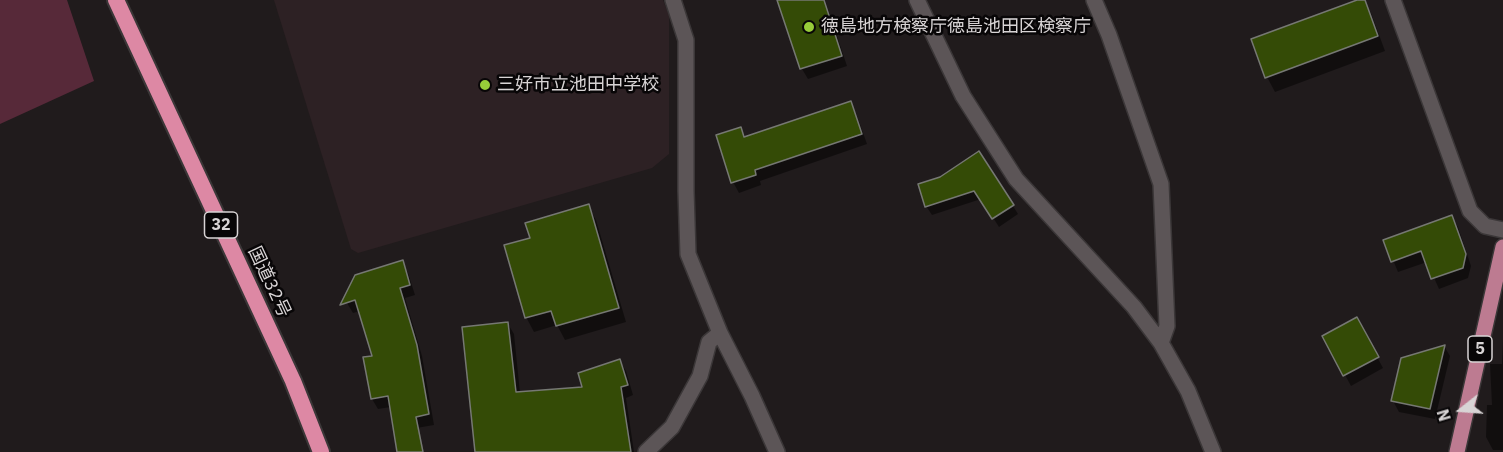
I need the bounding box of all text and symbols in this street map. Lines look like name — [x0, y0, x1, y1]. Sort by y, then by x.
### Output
place label: 徳島地方検察庁徳島池田区検察庁 — [821, 16, 1091, 38]
marker: 徳島地方検察庁徳島池田区検察庁 — [802, 20, 816, 34]
place label: 三好市立池田中学校 — [497, 74, 659, 96]
marker: 三好市立池田中学校 — [478, 78, 492, 92]
road number: 32 — [204, 212, 238, 238]
street label: 国道32号 — [243, 243, 295, 321]
road number: 5 — [1468, 336, 1492, 362]
north arrow — [1431, 380, 1491, 440]
text: N — [1433, 407, 1455, 424]

